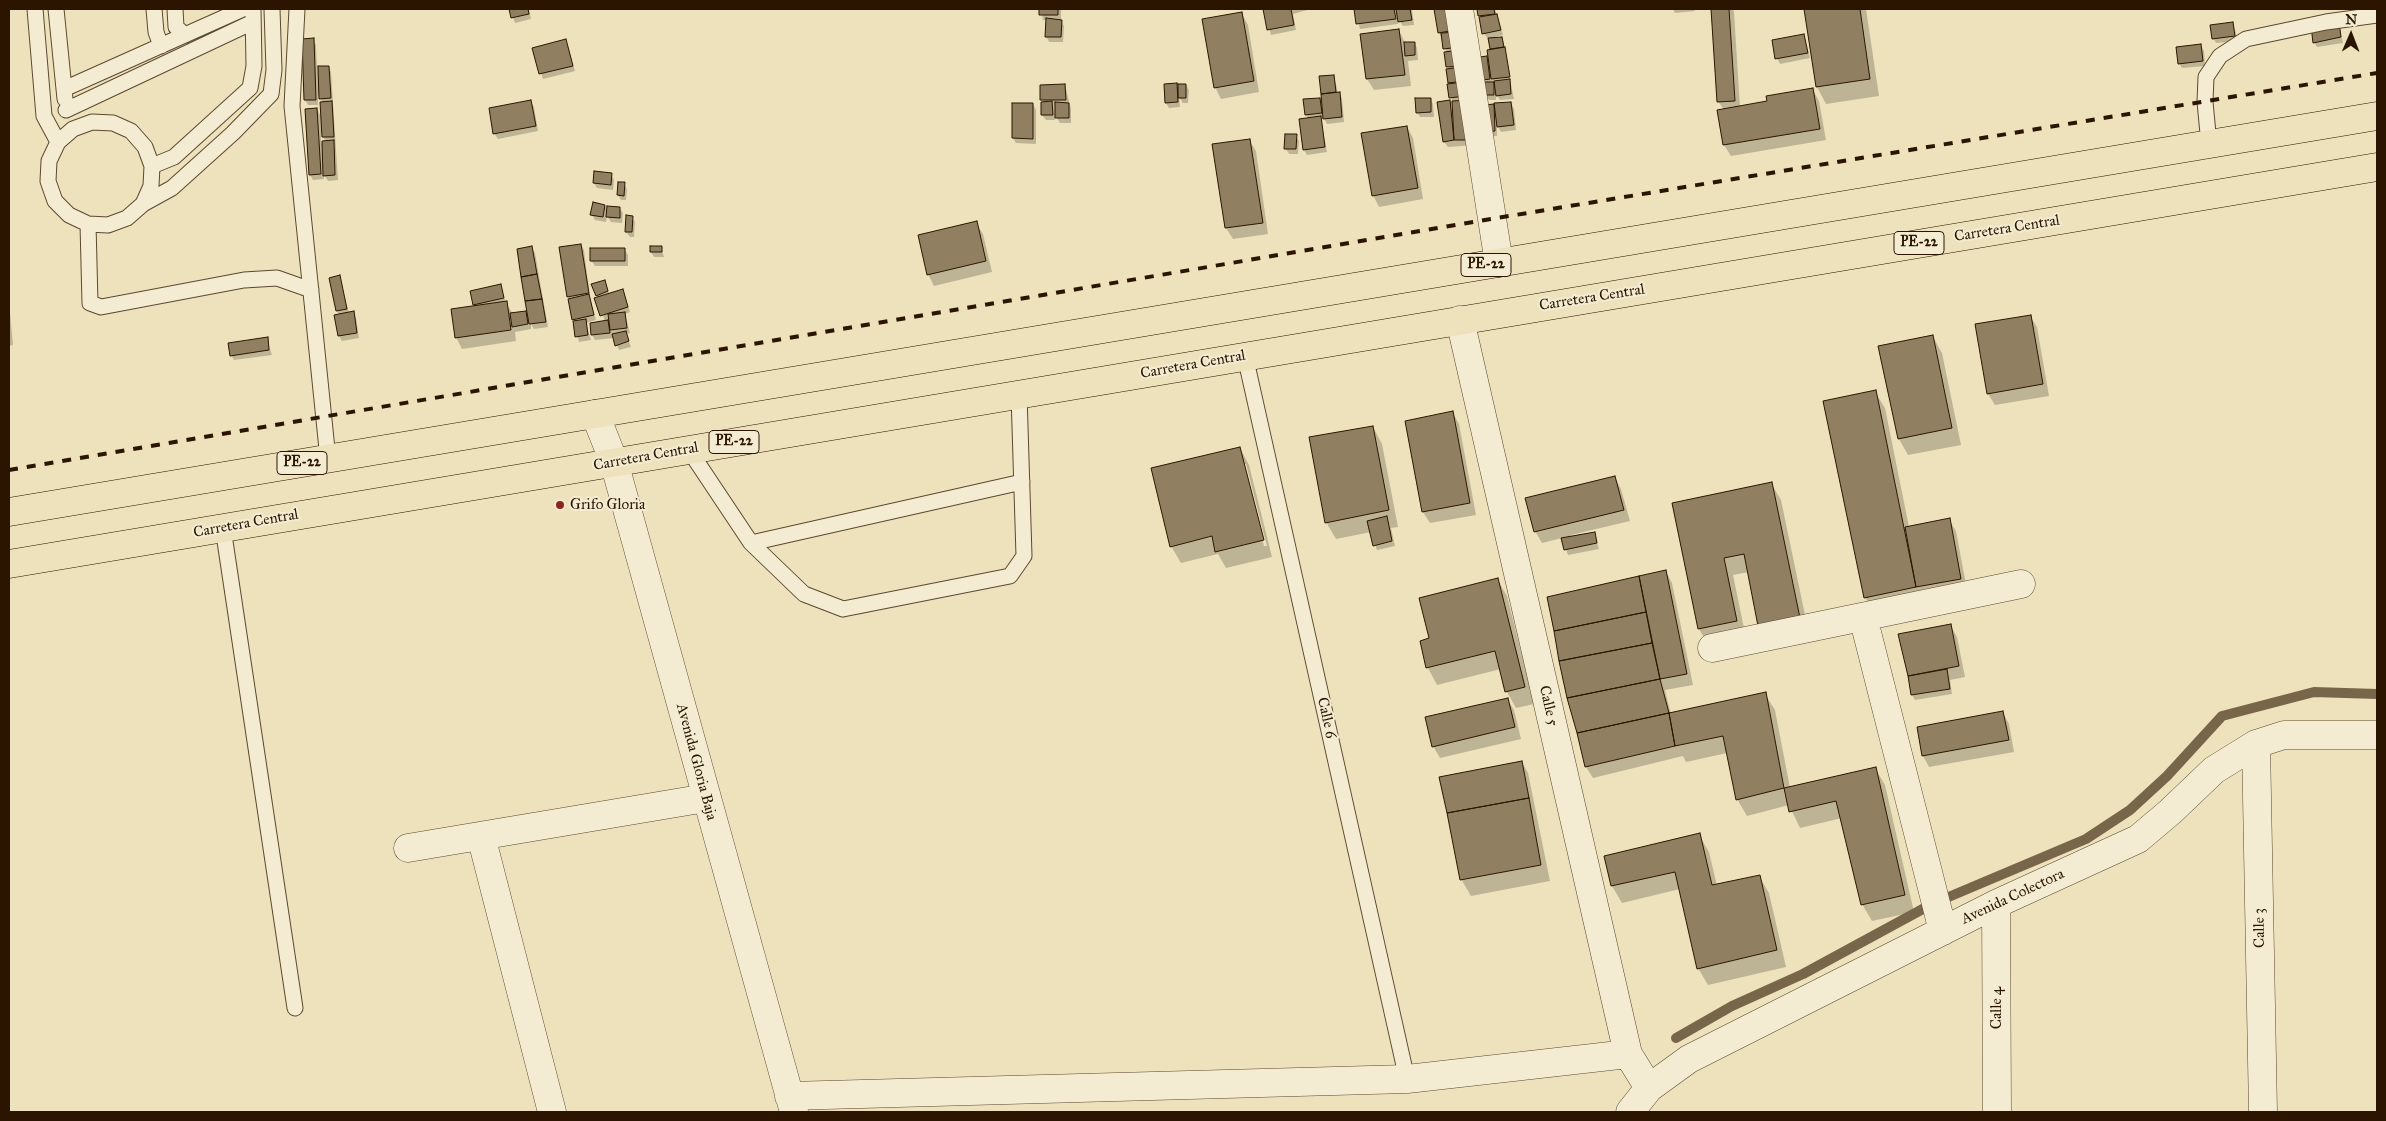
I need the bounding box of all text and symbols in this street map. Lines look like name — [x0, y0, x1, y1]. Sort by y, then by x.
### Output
north arrow — [2326, 10, 2376, 60]
text: N — [2345, 11, 2357, 28]
street label: Carretera Central — [1953, 212, 2061, 246]
road number: PE-22 — [1894, 232, 1944, 254]
road number: PE-22 — [1461, 254, 1511, 276]
street label: Carretera Central — [1538, 281, 1646, 315]
street label: Carretera Central — [1139, 347, 1247, 383]
road number: PE-22 — [709, 431, 759, 454]
street label: Carretera Central — [592, 439, 700, 475]
road number: PE-22 — [277, 452, 327, 474]
place label: Grifo Gloria — [570, 496, 645, 514]
marker: Grifo Gloria — [554, 499, 566, 511]
street label: Carretera Central — [192, 506, 300, 542]
street label: Calle 5 — [1535, 684, 1561, 728]
street label: Calle 6 — [1313, 696, 1339, 740]
street label: Avenida Gloria Baja — [672, 702, 720, 822]
street label: Avenida Colectora — [1959, 865, 2067, 929]
street label: Calle 3 — [2251, 908, 2269, 948]
street label: Calle 4 — [1988, 987, 2006, 1029]

